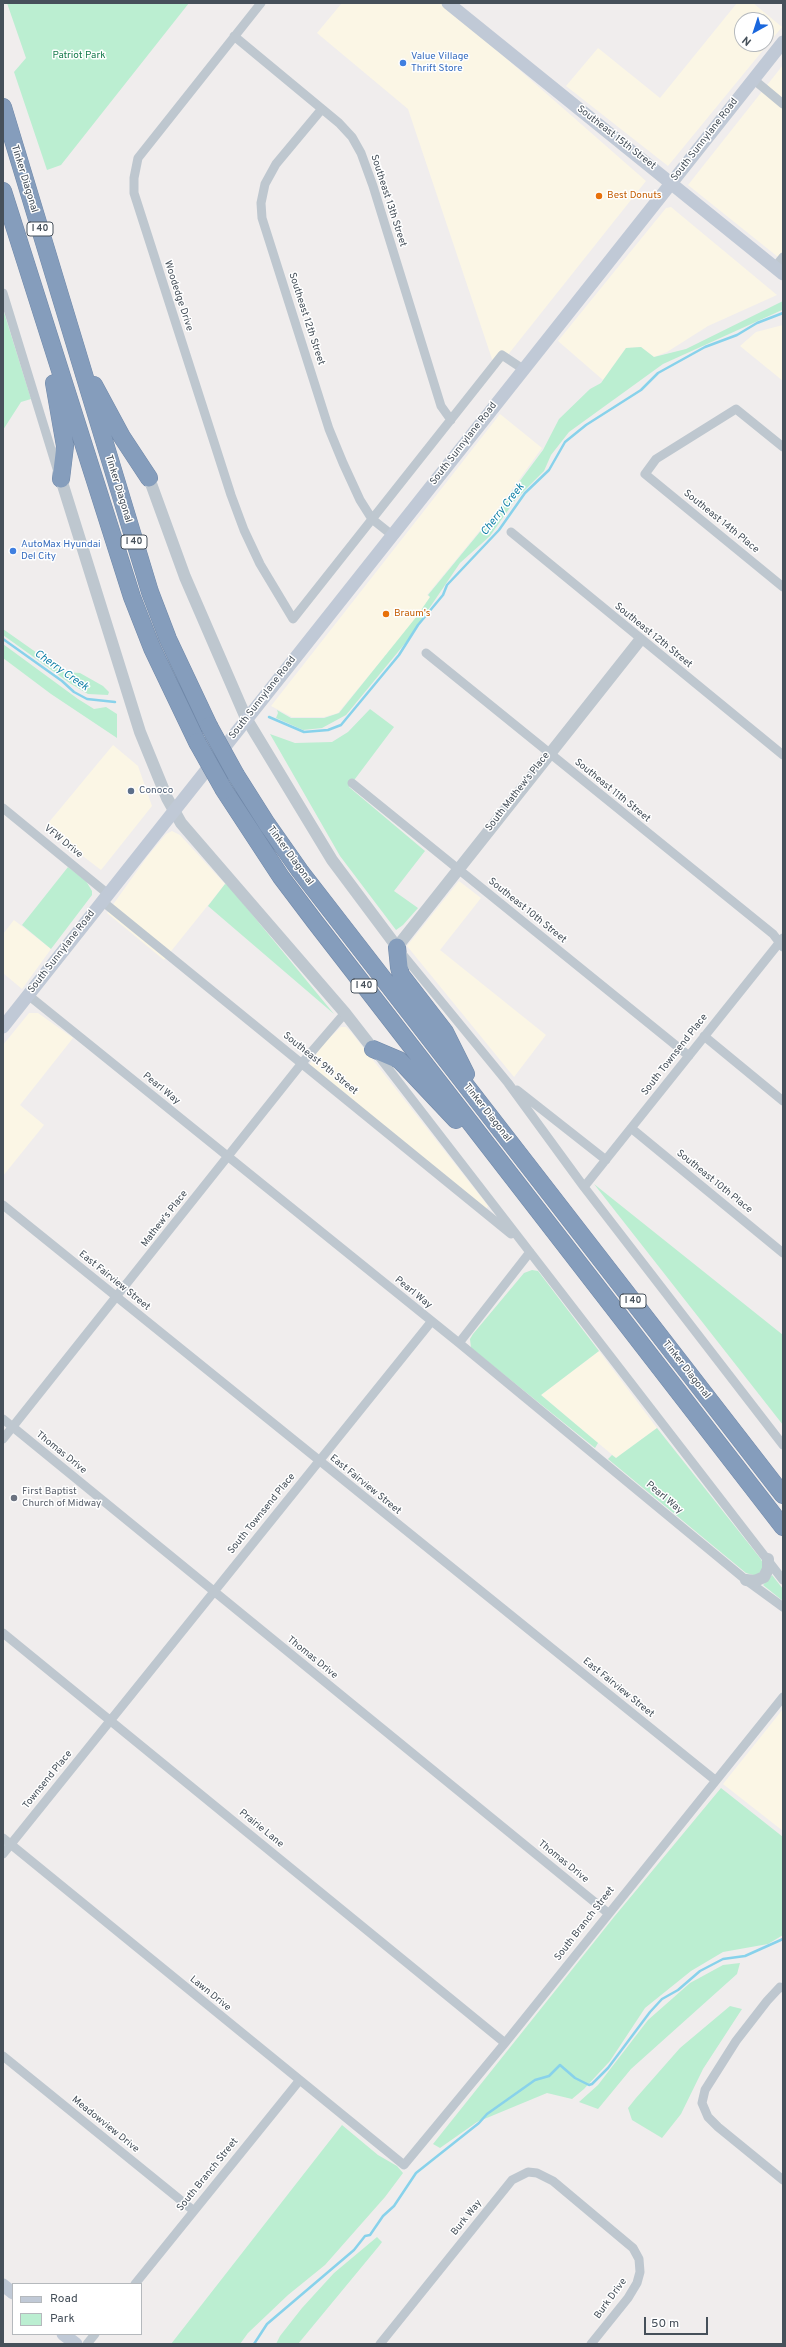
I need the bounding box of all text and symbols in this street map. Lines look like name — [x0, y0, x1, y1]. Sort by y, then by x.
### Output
north arrow — [734, 12, 774, 52]
text: N — [740, 33, 755, 48]
park label: Patriot Park — [52, 50, 106, 62]
place label: Value Village Thrift Store — [411, 51, 469, 74]
marker: Value Village Thrift Store — [398, 58, 408, 68]
street label: South Sunnylane Road — [669, 96, 741, 184]
street label: Southeast 15th Street — [574, 103, 658, 173]
street label: Tinker Diagonal — [8, 144, 40, 214]
street label: Southeast 13th Street — [367, 153, 409, 249]
place label: Best Donuts — [607, 190, 662, 202]
marker: Best Donuts — [594, 191, 604, 201]
road number: I 40 — [27, 222, 53, 236]
street label: Woodedge Drive — [161, 259, 195, 333]
street label: Southeast 12th Street — [285, 271, 327, 367]
street label: South Sunnylane Road — [428, 400, 500, 488]
street label: Tinker Diagonal — [102, 454, 134, 524]
water label: Cherry Creek — [478, 481, 528, 539]
street label: Southeast 14th Place — [681, 488, 761, 556]
road number: I 40 — [121, 535, 147, 549]
place label: AutoMax Hyundai Del City — [21, 539, 100, 562]
marker: AutoMax Hyundai Del City — [8, 546, 18, 556]
street label: Southeast 12th Street — [612, 601, 694, 671]
place label: Braum's — [394, 608, 431, 620]
marker: Braum's — [381, 609, 391, 619]
water label: Cherry Creek — [32, 648, 90, 694]
street label: South Sunnylane Road — [227, 654, 299, 742]
street label: South Mathew's Place — [483, 750, 553, 834]
street label: Southeast 11th Street — [572, 757, 652, 825]
place label: Conoco — [139, 785, 173, 797]
marker: Conoco — [126, 786, 136, 796]
street label: VFW Drive — [41, 823, 85, 861]
street label: Tinker Diagonal — [265, 824, 315, 888]
street label: Southeast 10th Street — [486, 876, 568, 946]
street label: South Sunnylane Road — [26, 908, 98, 996]
road number: I 40 — [351, 979, 377, 993]
street label: South Townsend Place — [639, 1012, 711, 1098]
street label: Southeast 9th Street — [280, 1030, 360, 1098]
street label: Pearl Way — [140, 1070, 182, 1108]
street label: Tinker Diagonal — [461, 1082, 513, 1144]
street label: Southeast 10th Place — [674, 1148, 754, 1216]
street label: Mathew's Place — [139, 1188, 191, 1250]
street label: East Fairview Street — [76, 1248, 152, 1314]
street label: Pearl Way — [392, 1274, 434, 1312]
road number: I 40 — [620, 1294, 646, 1308]
street label: Tinker Diagonal — [660, 1339, 712, 1401]
street label: Thomas Drive — [33, 1429, 89, 1477]
street label: East Fairview Street — [327, 1452, 403, 1518]
street label: South Townsend Place — [226, 1471, 298, 1557]
street label: Pearl Way — [643, 1479, 685, 1517]
place label: First Baptist Church of Midway — [22, 1486, 101, 1510]
marker: First Baptist Church of Midway — [9, 1493, 19, 1503]
street label: Thomas Drive — [284, 1634, 340, 1682]
street label: East Fairview Street — [580, 1655, 656, 1721]
street label: Townsend Place — [21, 1748, 75, 1812]
street label: Prairie Lane — [236, 1807, 286, 1851]
street label: Thomas Drive — [535, 1838, 591, 1886]
street label: South Branch Street — [552, 1885, 618, 1963]
street label: Lawn Drive — [187, 1974, 233, 2014]
street label: Meadowview Drive — [69, 2094, 141, 2156]
street label: South Branch Street — [175, 2136, 241, 2214]
street label: Burk Way — [449, 2198, 485, 2238]
street label: Burk Drive — [592, 2276, 630, 2322]
legend — [12, 2283, 142, 2335]
text: Road — [50, 2291, 78, 2307]
scale bar — [646, 2309, 710, 2335]
text: Park — [50, 2311, 75, 2327]
text: 50 m — [651, 2316, 679, 2332]

